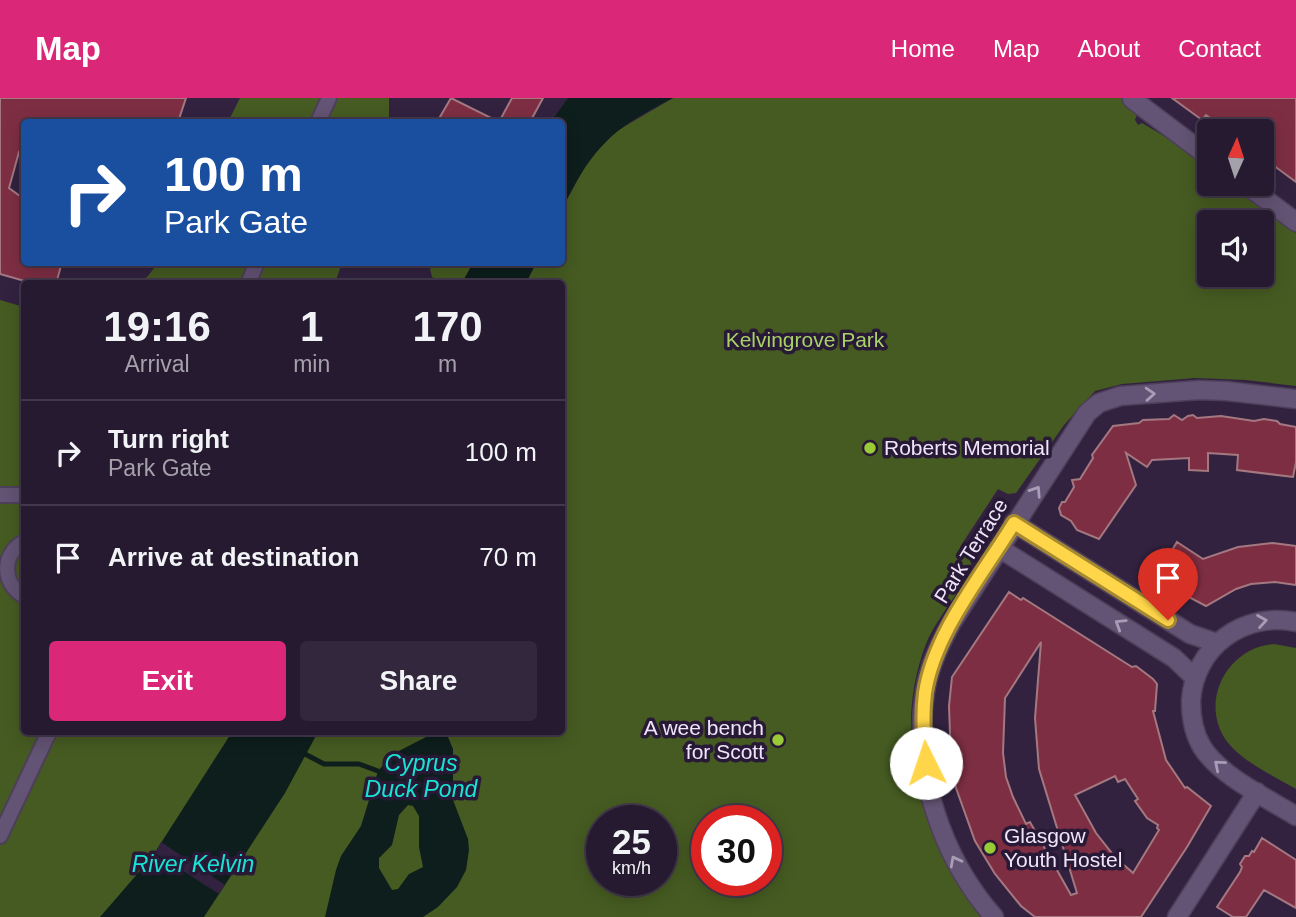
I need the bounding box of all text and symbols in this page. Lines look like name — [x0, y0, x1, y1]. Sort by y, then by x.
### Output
text: Map — [35, 30, 101, 67]
text: Home — [891, 35, 955, 62]
text: Map — [993, 35, 1040, 62]
text: About — [1078, 35, 1140, 62]
text: Contact — [1178, 35, 1261, 62]
north arrow — [1197, 119, 1274, 196]
map controls — [1197, 119, 1274, 287]
icon: right — [49, 147, 140, 238]
text: 100 m — [164, 147, 303, 201]
text: Park Gate — [164, 204, 308, 240]
button: sound — [1197, 210, 1274, 287]
text: 19:16 — [103, 303, 211, 350]
text: 1 — [300, 303, 323, 350]
text: 170 — [413, 303, 483, 350]
park label: Kelvingrove Park — [726, 328, 885, 351]
text: Arrival — [124, 351, 190, 377]
text: min — [293, 351, 330, 377]
text: m — [438, 351, 457, 377]
one-way arrow — [1145, 386, 1156, 401]
text: Turn right — [108, 424, 229, 454]
icon: right — [49, 434, 87, 472]
place label: Roberts Memorial — [884, 436, 1050, 459]
text: 100 m — [465, 437, 537, 467]
marker: Roberts Memorial — [862, 440, 878, 456]
text: Park Gate — [108, 455, 212, 481]
one-way arrow — [1027, 486, 1040, 499]
street label: Park Terrace — [929, 494, 1012, 607]
icon: arrive — [49, 539, 87, 577]
text: Arrive at destination — [108, 542, 359, 572]
text: 70 m — [479, 542, 537, 572]
pin — [1138, 548, 1198, 620]
icon: arrive — [1149, 559, 1187, 597]
one-way arrow — [1256, 614, 1268, 629]
one-way arrow — [1114, 620, 1127, 633]
button: Exit — [49, 641, 286, 721]
button: Share — [300, 641, 537, 721]
place label: A wee bench for Scott — [644, 716, 764, 763]
position arrow — [889, 726, 963, 800]
marker: A wee bench for Scott — [770, 732, 786, 748]
water label: Cyprus Duck Pond — [365, 750, 478, 802]
one-way arrow — [1214, 761, 1227, 773]
speed limit sign: 30 — [691, 805, 782, 896]
text: 25 — [612, 822, 651, 861]
place label: Glasgow Youth Hostel — [1004, 824, 1122, 871]
marker: Glasgow Youth Hostel — [982, 840, 998, 856]
water label: River Kelvin — [132, 851, 254, 877]
one-way arrow — [950, 856, 964, 868]
text: km/h — [612, 858, 651, 878]

